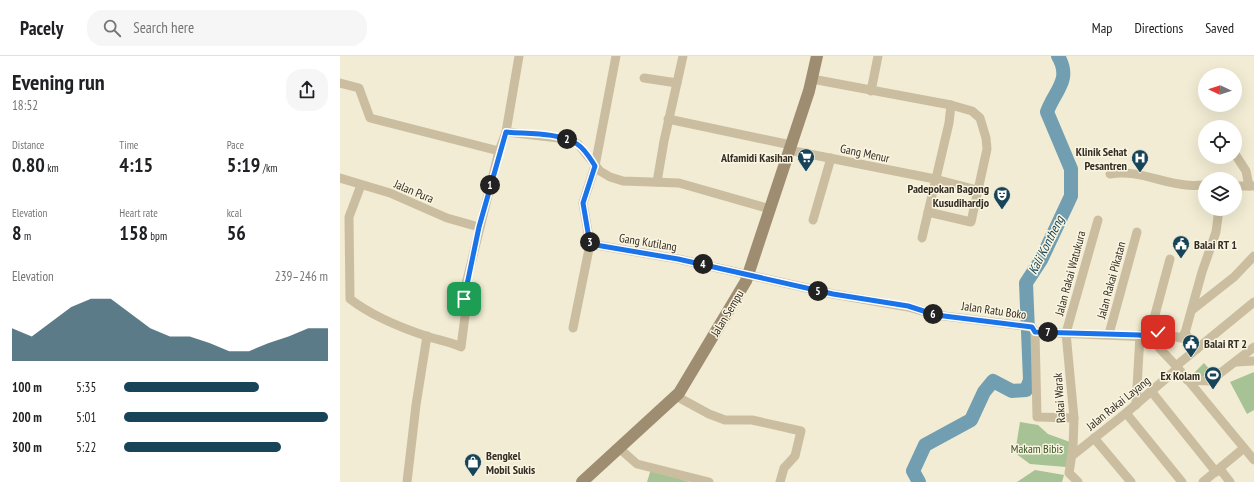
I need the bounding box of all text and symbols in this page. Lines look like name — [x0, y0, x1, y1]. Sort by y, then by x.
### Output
search box — [87, 10, 367, 46]
text: Pacely — [20, 16, 63, 40]
icon: search — [101, 17, 123, 39]
text: Search here — [133, 18, 194, 37]
text: Map — [1092, 19, 1112, 37]
text: Directions — [1134, 19, 1183, 37]
text: Saved — [1205, 19, 1234, 37]
text: Evening run — [12, 68, 105, 96]
north arrow — [1198, 68, 1242, 112]
map controls — [1198, 68, 1242, 216]
button: share — [286, 69, 328, 111]
text: 18:52 — [12, 97, 38, 114]
button: locate — [1198, 120, 1242, 164]
pin: 2 — [557, 129, 577, 149]
text: 2 — [564, 132, 570, 146]
text: Distance — [12, 138, 44, 152]
text: Time — [119, 138, 138, 152]
text: Pace — [227, 138, 244, 152]
street label: Gang Menur — [839, 140, 892, 166]
place label: Klinik Sehat Pesantren — [1076, 144, 1128, 173]
supermarket icon: Alfamidi Kasihan — [796, 147, 816, 172]
hospital icon: Klinik Sehat Pesantren — [1130, 148, 1150, 173]
place label: Alfamidi Kasihan — [720, 150, 793, 165]
text: 0.80 — [12, 152, 45, 178]
text: 4:15 — [119, 152, 153, 178]
text: 5:19 — [227, 152, 260, 178]
text: km — [45, 161, 59, 175]
text: /km — [260, 161, 277, 175]
button: layers — [1198, 172, 1242, 216]
pin: 1 — [480, 175, 500, 195]
street label: Jalan Pura — [391, 176, 436, 206]
text: 1 — [487, 178, 493, 192]
place label: Padepokan Bagong Kusudihardjo — [907, 181, 990, 210]
theatre icon: Padepokan Bagong Kusudihardjo — [992, 185, 1012, 210]
text: Elevation — [12, 206, 47, 220]
text: Heart rate — [119, 206, 158, 220]
text: kcal — [227, 206, 242, 220]
water label: Kali Kontheng — [1024, 212, 1069, 277]
text: 8 — [12, 220, 22, 246]
text: 158 — [119, 220, 148, 246]
text: 56 — [227, 220, 246, 246]
text: m — [22, 229, 31, 243]
text: bpm — [148, 229, 167, 243]
street label: Jalan Rakai Watukura — [1051, 229, 1089, 318]
street label: Gang Kutilang — [618, 230, 678, 254]
pin: 3 — [580, 232, 600, 252]
public building icon: Balai RT 1 — [1171, 234, 1191, 259]
text: 3 — [587, 235, 593, 249]
place label: Balai RT 1 — [1194, 237, 1237, 252]
street label: Jalan Rakai Pikatan — [1093, 240, 1128, 321]
pin: 4 — [693, 254, 713, 274]
text: 4 — [700, 257, 706, 271]
text: Elevation — [12, 268, 54, 285]
text: 239–246 m — [275, 268, 328, 285]
pin: 5 — [808, 281, 828, 301]
pin — [447, 282, 481, 316]
text: 5 — [815, 284, 821, 298]
street label: Jalan Sempu — [707, 287, 747, 340]
icon: arrive — [453, 288, 475, 310]
street label: Jalan Ratu Boko — [960, 298, 1027, 322]
pin: 6 — [923, 304, 943, 324]
text: 6 — [930, 307, 936, 321]
pin — [1141, 315, 1175, 349]
icon: check — [1147, 321, 1169, 343]
pin: 7 — [1038, 322, 1058, 342]
text: 7 — [1045, 325, 1051, 339]
public building icon: Balai RT 2 — [1181, 333, 1201, 358]
place label: Balai RT 2 — [1204, 336, 1247, 351]
sports icon: Ex Kolam — [1203, 365, 1223, 390]
place label: Ex Kolam — [1160, 368, 1200, 383]
street label: Rakai Warak — [1050, 372, 1068, 424]
street label: Jalan Rakai Layang — [1082, 373, 1153, 434]
text: 100 m — [12, 379, 42, 396]
text: 5:35 — [76, 379, 96, 396]
text: 200 m — [12, 409, 42, 426]
text: 5:01 — [76, 409, 96, 426]
text: 300 m — [12, 439, 42, 456]
text: 5:22 — [76, 439, 96, 456]
park label: Makam Bibis — [1011, 441, 1063, 456]
place label: Bengkel Mobil Sukis — [486, 448, 535, 477]
shop icon: Bengkel Mobil Sukis — [463, 452, 483, 477]

